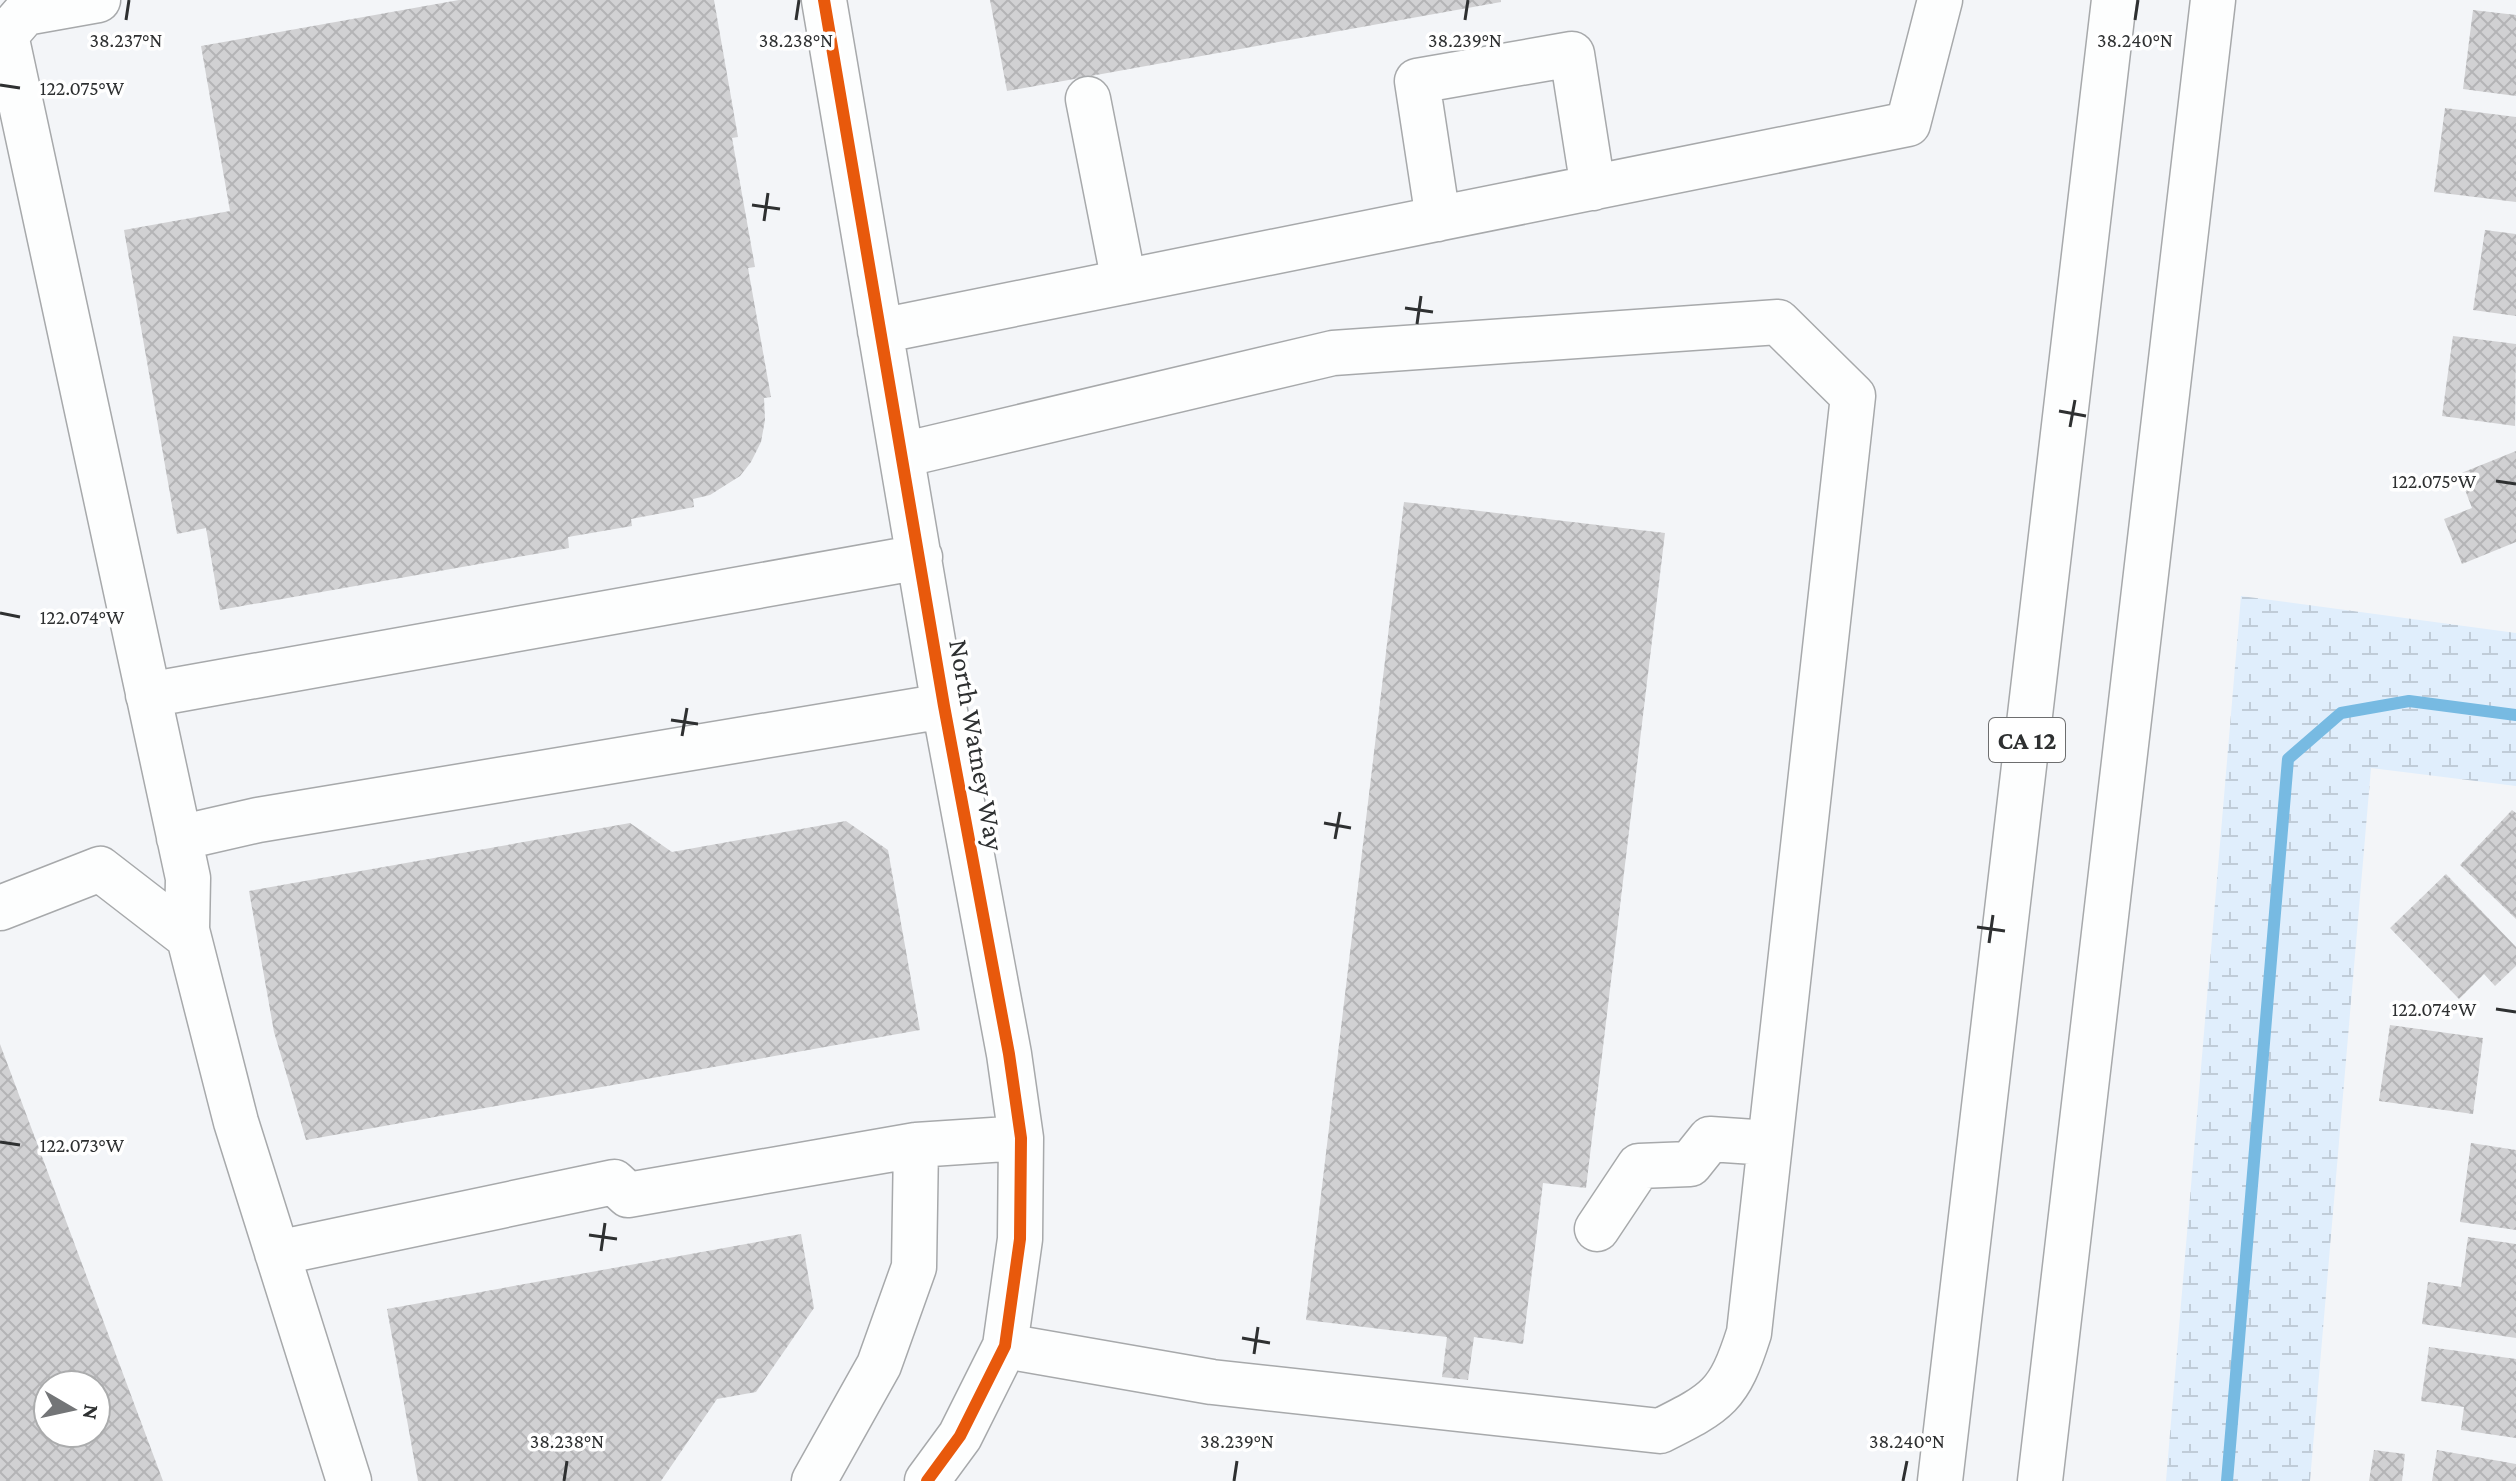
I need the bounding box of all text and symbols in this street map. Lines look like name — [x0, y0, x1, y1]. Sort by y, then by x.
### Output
text: 38.237°N — [90, 29, 162, 51]
text: 38.238°N — [759, 29, 833, 51]
text: 38.239°N — [1428, 29, 1502, 51]
text: 38.240°N — [2097, 29, 2173, 51]
text: 122.075°W — [40, 77, 125, 99]
text: 122.075°W — [2392, 470, 2477, 492]
text: 122.074°W — [40, 606, 125, 628]
street label: North Watney Way — [943, 637, 1011, 854]
road number: CA 12 — [1989, 718, 2065, 762]
text: 122.074°W — [2392, 998, 2477, 1020]
text: 122.073°W — [40, 1134, 125, 1156]
north arrow — [32, 1369, 112, 1449]
text: N — [78, 1403, 105, 1421]
text: 38.238°N — [530, 1430, 604, 1452]
text: 38.239°N — [1200, 1430, 1274, 1452]
text: 38.240°N — [1869, 1430, 1945, 1452]

